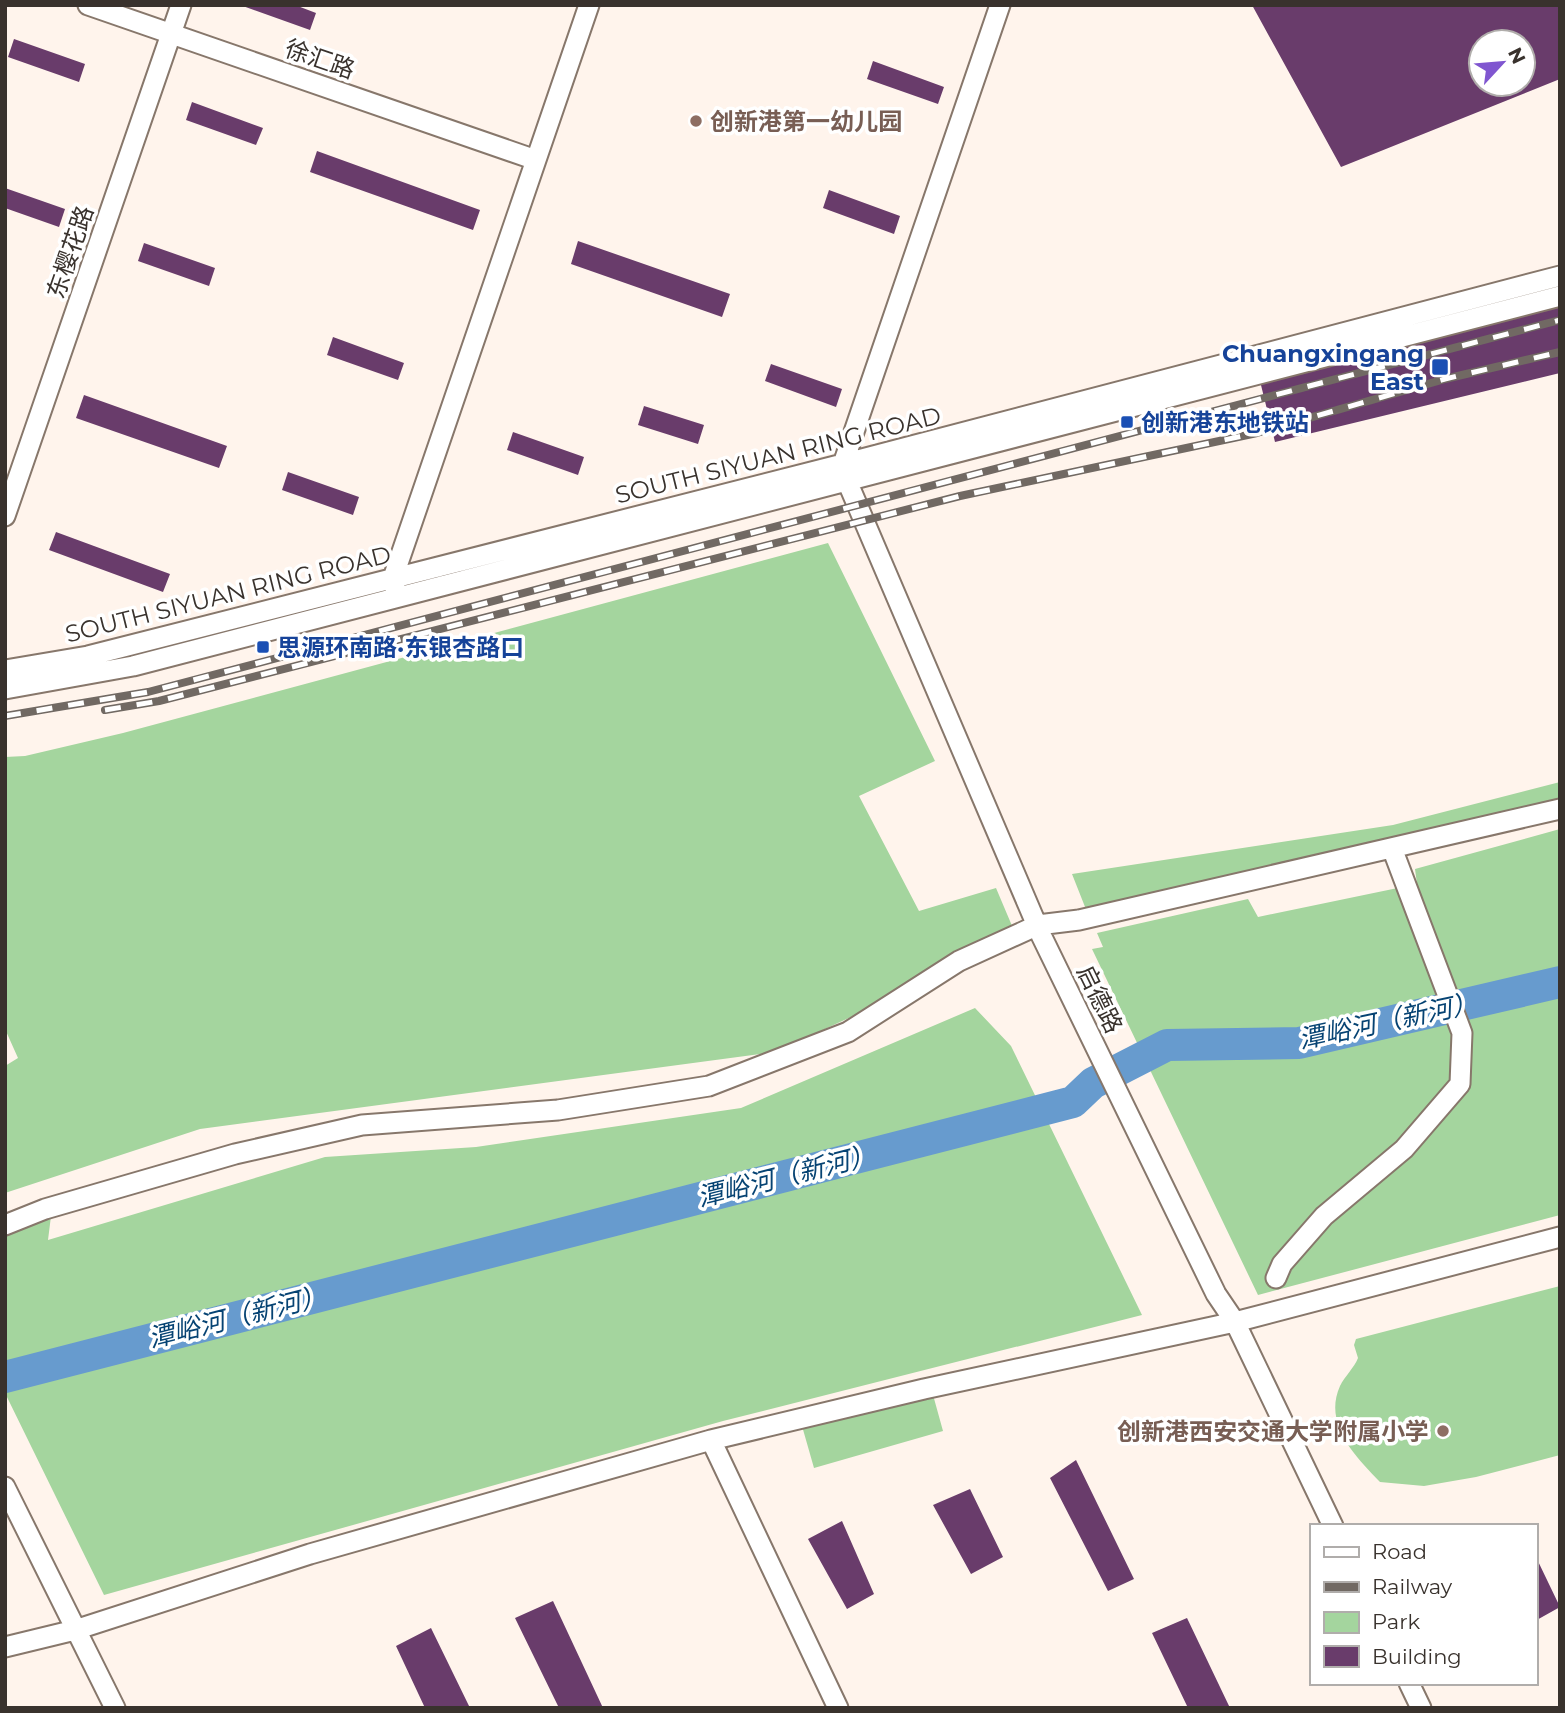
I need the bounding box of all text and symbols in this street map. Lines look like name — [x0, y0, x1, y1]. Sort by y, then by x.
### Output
north arrow — [1467, 28, 1537, 98]
street label: 徐汇路 — [281, 34, 359, 84]
text: N — [1503, 44, 1531, 68]
place label: 创新港第一幼儿园 — [710, 107, 902, 136]
marker: 创新港第一幼儿园 — [688, 113, 704, 129]
street label: 东樱花路 — [41, 202, 99, 302]
place label: Chuangxingang East — [1222, 339, 1425, 396]
marker: Chuangxingang East — [1430, 357, 1450, 377]
street label: SOUTH SIYUAN RING ROAD — [612, 400, 944, 510]
place label: 创新港东地铁站 — [1141, 408, 1309, 437]
marker: 创新港东地铁站 — [1119, 414, 1135, 430]
street label: SOUTH SIYUAN RING ROAD — [62, 539, 394, 649]
place label: 思源环南路·东银杏路口 — [277, 633, 524, 662]
marker: 思源环南路·东银杏路口 — [255, 639, 271, 655]
street label: 启德路 — [1071, 960, 1129, 1038]
water label: 潭峪河（新河） — [1296, 986, 1480, 1056]
water label: 潭峪河（新河） — [694, 1138, 878, 1214]
water label: 潭峪河（新河） — [145, 1279, 329, 1355]
place label: 创新港西安交通大学附属小学 — [1117, 1417, 1429, 1446]
marker: 创新港西安交通大学附属小学 — [1435, 1423, 1451, 1439]
legend — [1310, 1524, 1537, 1685]
text: Road — [1372, 1539, 1427, 1564]
text: Railway — [1372, 1574, 1453, 1599]
text: Park — [1372, 1609, 1420, 1634]
text: Building — [1372, 1644, 1462, 1669]

